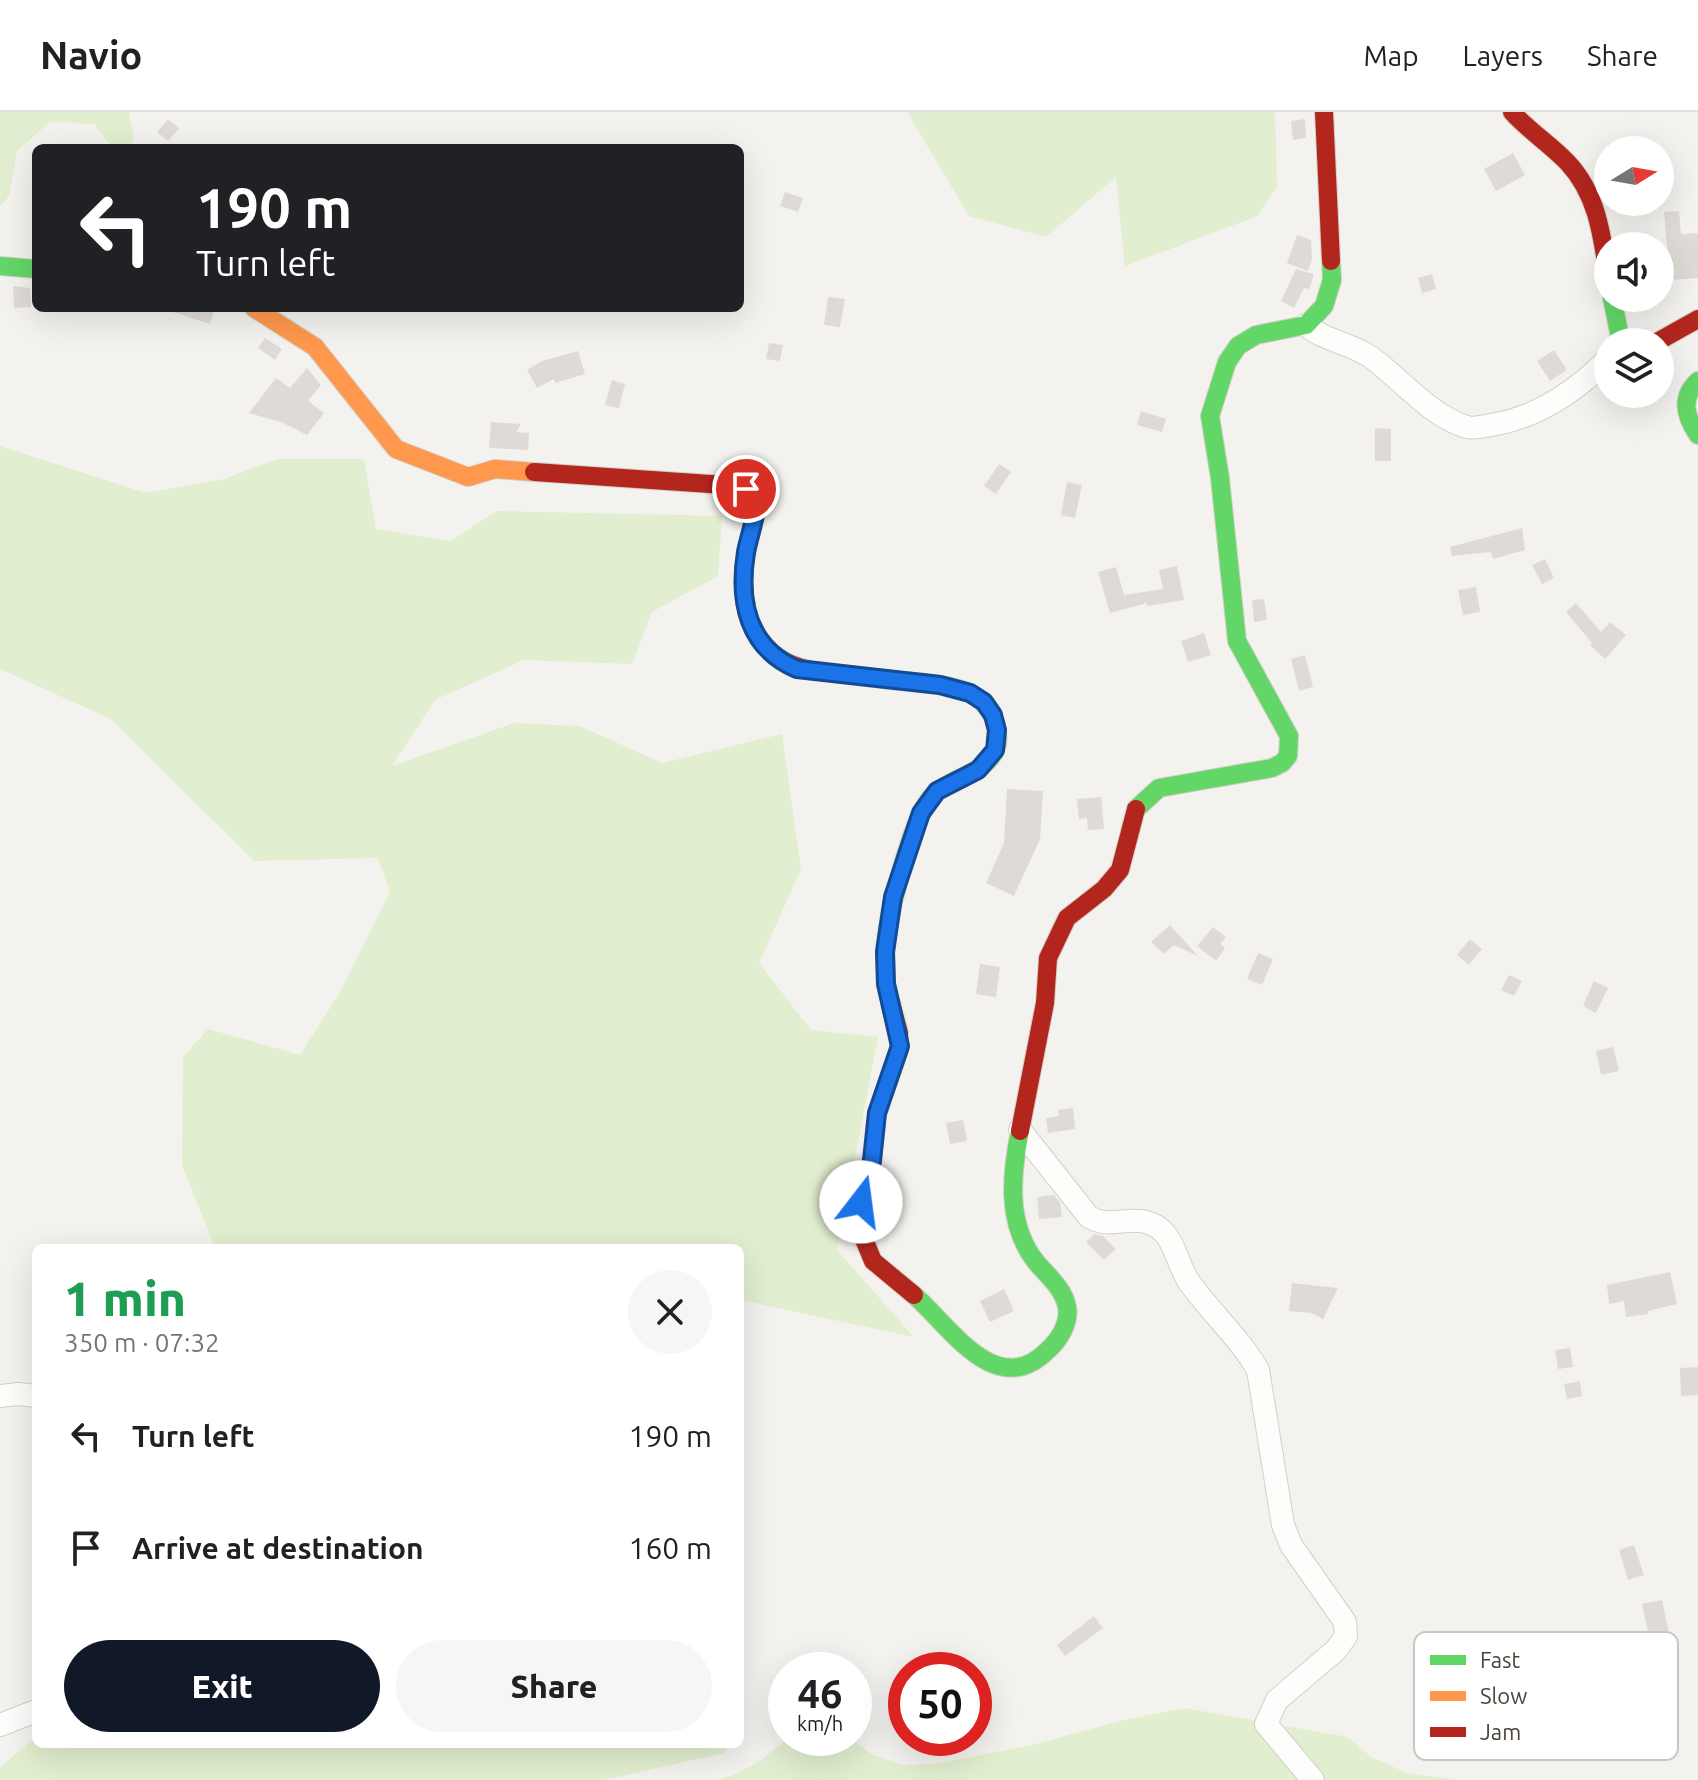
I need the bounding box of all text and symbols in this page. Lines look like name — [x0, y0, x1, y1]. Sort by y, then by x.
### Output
text: Navio — [40, 34, 142, 76]
text: Map — [1363, 40, 1419, 71]
text: Layers — [1463, 40, 1543, 71]
text: Share — [1587, 40, 1658, 71]
north arrow — [1594, 136, 1674, 216]
map controls — [1594, 136, 1674, 408]
icon: left — [64, 176, 168, 280]
text: 190 m — [196, 176, 352, 239]
button: sound — [1594, 232, 1674, 312]
text: Turn left — [196, 242, 335, 283]
button: layers — [1594, 328, 1674, 408]
pin — [712, 455, 780, 523]
icon: arrive — [724, 467, 768, 511]
position arrow — [819, 1160, 903, 1244]
button: close — [628, 1270, 712, 1354]
text: 1 min — [64, 1271, 186, 1325]
text: 350 m · 07:32 — [64, 1328, 220, 1357]
icon: left — [64, 1414, 108, 1458]
text: Turn left — [132, 1419, 254, 1453]
text: 190 m — [628, 1419, 712, 1453]
icon: arrive — [64, 1526, 108, 1570]
text: Arrive at destination — [132, 1531, 424, 1565]
text: 160 m — [628, 1531, 712, 1565]
legend — [1414, 1632, 1678, 1760]
button: Exit — [64, 1640, 380, 1732]
button: Share — [396, 1640, 712, 1732]
text: Fast — [1480, 1647, 1521, 1672]
speed limit sign: 50 — [888, 1652, 992, 1756]
text: 46 — [797, 1671, 843, 1716]
text: Slow — [1480, 1683, 1527, 1708]
text: km/h — [797, 1712, 843, 1735]
text: Jam — [1480, 1719, 1521, 1744]

